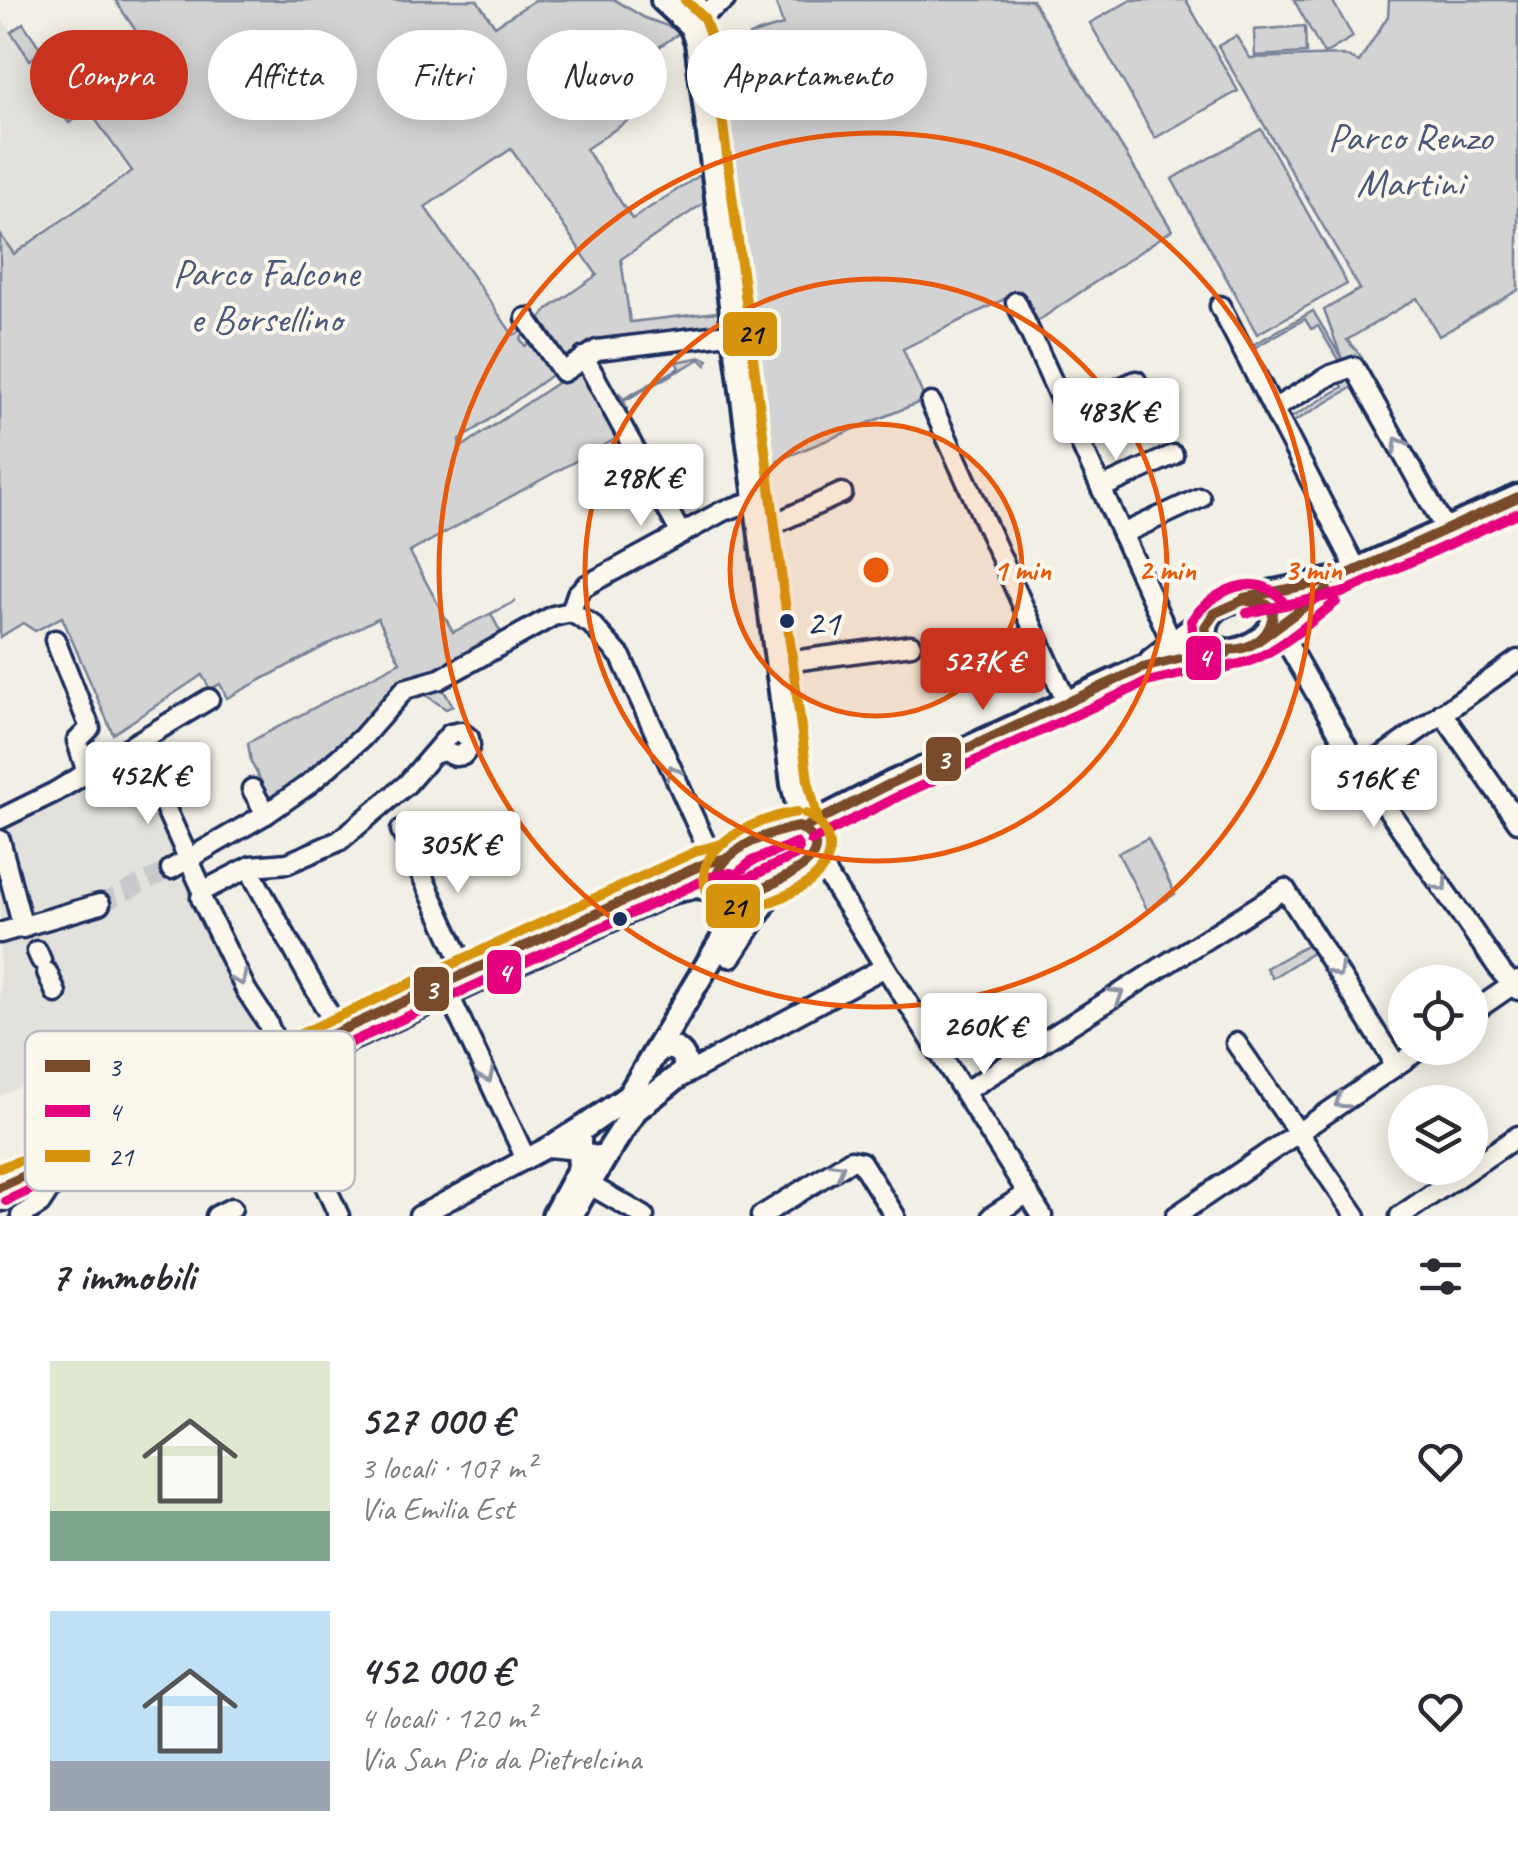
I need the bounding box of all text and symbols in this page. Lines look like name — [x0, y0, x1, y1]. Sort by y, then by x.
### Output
chip: Compra — [30, 30, 188, 120]
chip: Affitta — [208, 30, 357, 120]
chip: Filtri — [377, 30, 507, 120]
chip: Nuovo — [527, 30, 667, 120]
chip: Appartamento — [687, 30, 927, 120]
park label: Parco Renzo Martini — [1328, 112, 1494, 208]
park label: Parco Falcone e Borsellino — [173, 248, 362, 344]
line badge: 21 — [721, 310, 779, 358]
text: 21 — [737, 316, 766, 351]
pin: 483K € — [1035, 378, 1197, 463]
text: 483K € — [1075, 390, 1157, 431]
one-way arrow — [1392, 437, 1411, 455]
pin: 298K € — [560, 444, 722, 529]
text: 298K € — [600, 456, 682, 497]
text: 1 min — [993, 551, 1052, 589]
text: 2 min — [1138, 551, 1197, 589]
text: 3 min — [1284, 551, 1343, 589]
centre of rings — [858, 552, 894, 588]
place label: 21 — [806, 599, 842, 646]
marker: 21 — [777, 611, 797, 631]
pin: 527K € — [902, 628, 1064, 713]
line badge: 4 — [1184, 634, 1223, 682]
text: 527K € — [943, 640, 1023, 681]
text: 4 — [1198, 640, 1214, 675]
line badge: 3 — [924, 735, 963, 783]
pin: 452K € — [67, 742, 229, 827]
text: 3 — [937, 742, 952, 777]
pin: 516K € — [1293, 745, 1455, 830]
text: 452K € — [107, 754, 189, 795]
text: 516K € — [1333, 757, 1415, 798]
one-way arrow — [665, 764, 685, 782]
pin: 305K € — [377, 811, 539, 896]
text: 305K € — [417, 823, 499, 864]
one-way arrow — [1429, 874, 1447, 893]
line badge: 21 — [704, 882, 762, 930]
text: 21 — [720, 889, 749, 924]
unlabelled marker — [610, 909, 630, 929]
line badge: 4 — [485, 948, 523, 996]
text: 4 — [498, 955, 514, 990]
one-way arrow — [1325, 960, 1345, 978]
line badge: 3 — [412, 965, 451, 1013]
map controls — [1388, 965, 1488, 1185]
button: locate — [1388, 965, 1488, 1065]
one-way arrow — [228, 968, 247, 986]
text: 3 — [425, 972, 440, 1007]
one-way arrow — [1106, 989, 1124, 1008]
pin: 260K € — [903, 993, 1065, 1078]
text: 260K € — [943, 1005, 1025, 1046]
legend — [25, 1031, 355, 1191]
text: 3 — [108, 1049, 123, 1084]
one-way arrow — [475, 1066, 495, 1084]
button: layers — [1388, 1085, 1488, 1185]
one-way arrow — [1334, 1090, 1353, 1108]
text: 4 — [108, 1094, 123, 1129]
text: 21 — [108, 1139, 135, 1174]
one-way arrow — [827, 1162, 845, 1181]
icon: filters — [1413, 1249, 1468, 1304]
text: 7 immobili — [50, 1250, 195, 1303]
text: 527 000 € — [360, 1394, 512, 1447]
icon: home — [130, 1401, 250, 1521]
icon: heart — [1413, 1434, 1468, 1489]
text: 3 locali · 107 m² — [360, 1447, 535, 1488]
text: Via Emilia Est — [360, 1488, 513, 1529]
text: 452 000 € — [360, 1644, 512, 1697]
icon: home — [130, 1651, 250, 1771]
icon: heart — [1413, 1684, 1468, 1739]
text: 4 locali · 120 m² — [360, 1697, 535, 1738]
text: Via San Pio da Pietrelcina — [360, 1738, 641, 1779]

